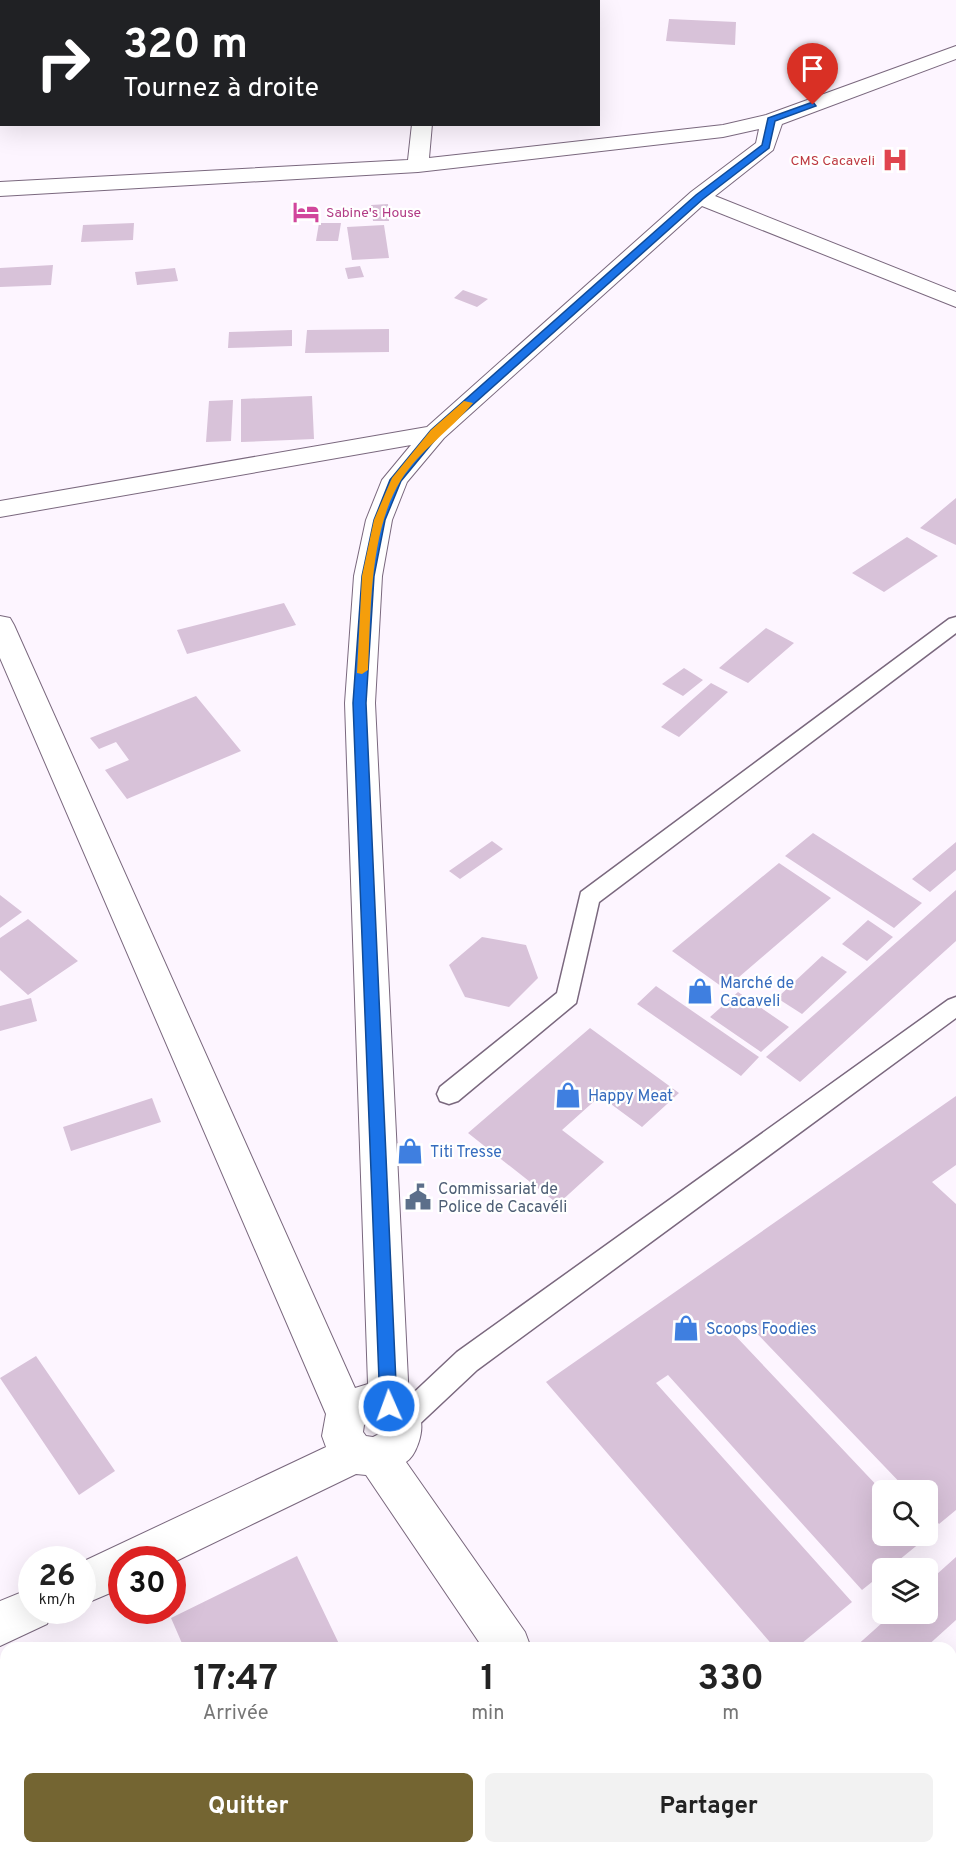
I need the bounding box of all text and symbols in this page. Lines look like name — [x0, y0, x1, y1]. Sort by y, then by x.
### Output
text: 320 m — [123, 20, 248, 73]
icon: right — [24, 24, 102, 102]
pin — [787, 43, 838, 105]
icon: arrive — [796, 52, 829, 85]
text: Tournez à droite — [123, 72, 319, 106]
hospital icon: CMS Cacaveli — [880, 145, 910, 175]
place label: CMS Cacaveli — [790, 153, 875, 170]
hotel icon: Sabine's House — [291, 197, 321, 227]
place label: Sabine's House — [326, 205, 421, 222]
place label: Marché de Cacaveli — [720, 974, 794, 1012]
shop icon: Marché de Cacaveli — [685, 976, 715, 1006]
shop icon: Happy Meat — [553, 1080, 583, 1110]
place label: Happy Meat — [588, 1087, 673, 1107]
shop icon: Titi Tresse — [395, 1136, 425, 1166]
place label: Titi Tresse — [430, 1143, 502, 1163]
place label: Commissariat de Police de Cacavéli — [438, 1180, 567, 1218]
public building icon: Commissariat de Police de Cacavéli — [403, 1182, 433, 1212]
shop icon: Scoops Foodies — [671, 1313, 701, 1343]
place label: Scoops Foodies — [706, 1320, 817, 1340]
position arrow — [357, 1374, 421, 1438]
map controls — [872, 1480, 938, 1624]
button: search — [872, 1480, 938, 1546]
speed limit sign: 30 — [108, 1546, 186, 1624]
button: layers — [872, 1558, 938, 1624]
text: 26 — [39, 1559, 75, 1596]
text: km/h — [39, 1591, 75, 1610]
text: 17:47 — [193, 1657, 278, 1703]
text: 1 — [481, 1657, 495, 1703]
text: 330 — [698, 1657, 764, 1703]
text: Arrivée — [203, 1701, 268, 1727]
text: min — [471, 1701, 504, 1727]
text: m — [722, 1701, 739, 1727]
button: Quitter — [24, 1773, 473, 1842]
button: Partager — [485, 1773, 933, 1842]

